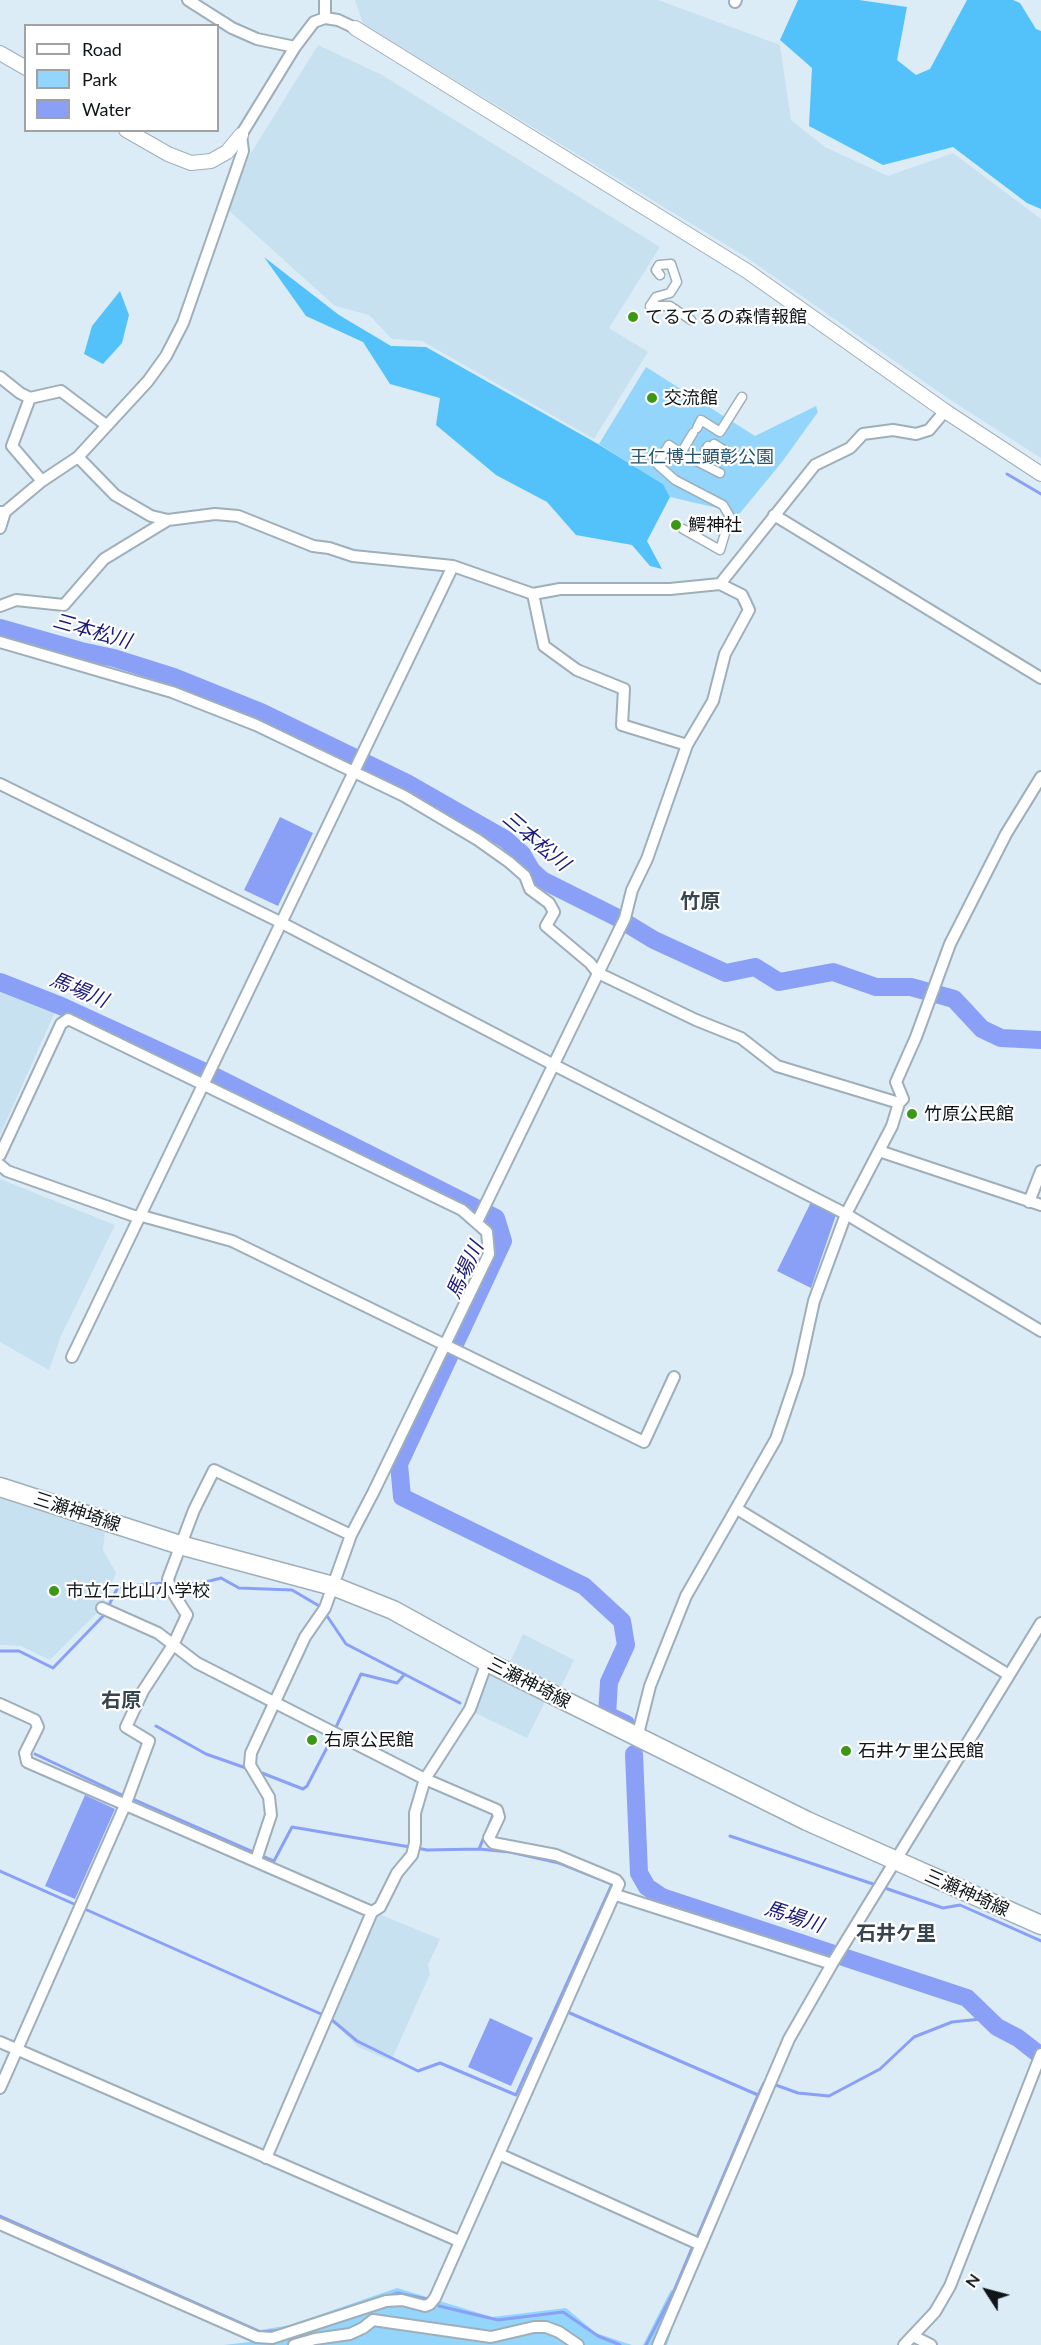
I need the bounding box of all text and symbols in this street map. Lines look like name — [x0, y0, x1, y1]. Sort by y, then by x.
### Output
legend — [24, 24, 219, 132]
text: Road — [82, 38, 122, 60]
text: Park — [82, 68, 117, 90]
text: Water — [82, 98, 131, 120]
place label: てるてるの森情報館 — [645, 306, 807, 328]
marker: てるてるの森情報館 — [626, 310, 640, 324]
place label: 交流館 — [664, 387, 718, 409]
marker: 交流館 — [645, 391, 659, 405]
park label: 王仁博士顕彰公園 — [630, 446, 774, 468]
place label: 鰐神社 — [688, 514, 742, 536]
marker: 鰐神社 — [669, 518, 683, 532]
water label: 三本松川 — [50, 608, 134, 654]
water label: 三本松川 — [498, 806, 574, 876]
district label: 竹原 — [680, 890, 720, 914]
water label: 馬場川 — [47, 967, 111, 1013]
place label: 竹原公民館 — [924, 1103, 1014, 1125]
marker: 竹原公民館 — [905, 1107, 919, 1121]
water label: 馬場川 — [441, 1238, 489, 1302]
street label: 三瀬神埼線 — [31, 1488, 123, 1536]
place label: 市立仁比山小学校 — [66, 1580, 210, 1602]
marker: 市立仁比山小学校 — [47, 1584, 61, 1598]
street label: 三瀬神埼線 — [484, 1653, 574, 1713]
district label: 右原 — [101, 1689, 141, 1713]
place label: 右原公民館 — [324, 1729, 414, 1751]
marker: 右原公民館 — [305, 1733, 319, 1747]
place label: 石井ケ里公民館 — [858, 1740, 984, 1762]
marker: 石井ケ里公民館 — [839, 1744, 853, 1758]
street label: 三瀬神埼線 — [921, 1865, 1013, 1921]
water label: 馬場川 — [762, 1896, 826, 1938]
district label: 石井ケ里 — [856, 1922, 936, 1946]
north arrow — [957, 2261, 1017, 2321]
text: N — [961, 2270, 983, 2291]

